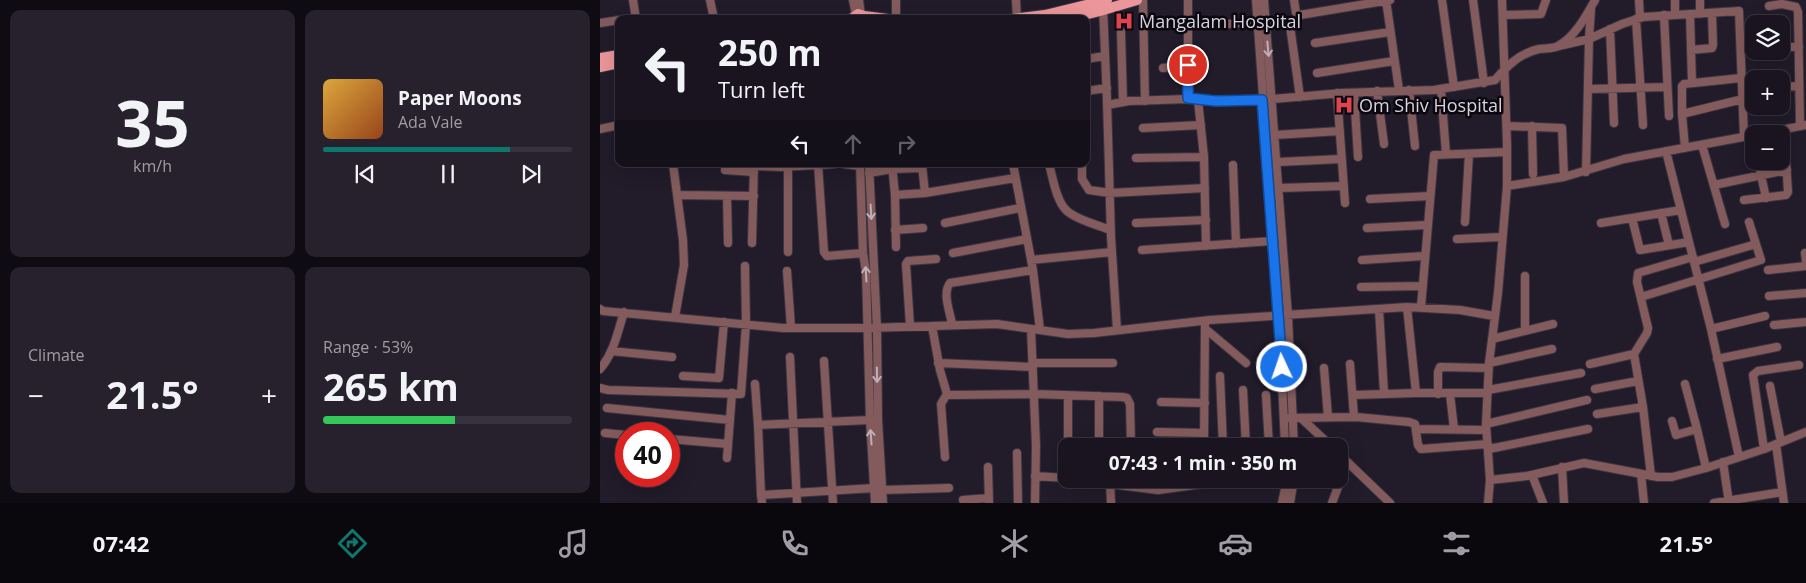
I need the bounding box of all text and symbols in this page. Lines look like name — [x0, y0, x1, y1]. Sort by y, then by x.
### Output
place label: Mangalam Hospital — [1139, 9, 1301, 33]
hospital icon: Mangalam Hospital — [1113, 10, 1135, 32]
map controls — [1745, 15, 1790, 170]
button: layers — [1745, 15, 1790, 60]
text: 250 m — [718, 29, 822, 76]
icon: left — [635, 35, 700, 100]
one-way arrow — [1264, 40, 1273, 56]
pin — [1167, 44, 1209, 86]
icon: arrive — [1174, 51, 1202, 79]
button: + — [1745, 70, 1790, 115]
text: Turn left — [718, 74, 805, 104]
text: 35 — [115, 78, 190, 166]
text: Paper Moons — [398, 85, 522, 111]
place label: Om Shiv Hospital — [1359, 93, 1503, 117]
hospital icon: Om Shiv Hospital — [1333, 94, 1355, 116]
text: Ada Vale — [398, 111, 462, 133]
button: − — [1745, 125, 1790, 170]
icon: left — [786, 130, 814, 158]
icon: ahead — [839, 130, 867, 158]
icon: right — [892, 130, 920, 158]
text: km/h — [133, 155, 172, 177]
icon: previous — [351, 160, 379, 188]
icon: pause — [434, 160, 462, 188]
icon: next — [517, 160, 545, 188]
one-way arrow — [867, 204, 876, 220]
one-way arrow — [861, 267, 870, 283]
text: Range · 53% — [323, 336, 413, 358]
position arrow — [1255, 340, 1307, 392]
text: Climate — [28, 344, 85, 366]
text: 265 km — [323, 360, 459, 412]
one-way arrow — [872, 366, 882, 383]
text: 21.5° — [106, 368, 199, 420]
text: − — [28, 376, 44, 414]
text: + — [261, 376, 277, 414]
speed limit sign: 40 — [615, 422, 680, 487]
one-way arrow — [866, 429, 876, 445]
text: 07:43 · 1 min · 350 m — [1109, 450, 1297, 476]
icon: directions — [335, 526, 370, 561]
icon: music — [556, 526, 591, 561]
icon: phone — [777, 526, 812, 561]
icon: climate — [997, 526, 1032, 561]
icon: car — [1218, 526, 1253, 561]
icon: filters — [1439, 526, 1474, 561]
text: 07:42 — [93, 528, 149, 558]
text: 21.5° — [1660, 528, 1713, 558]

